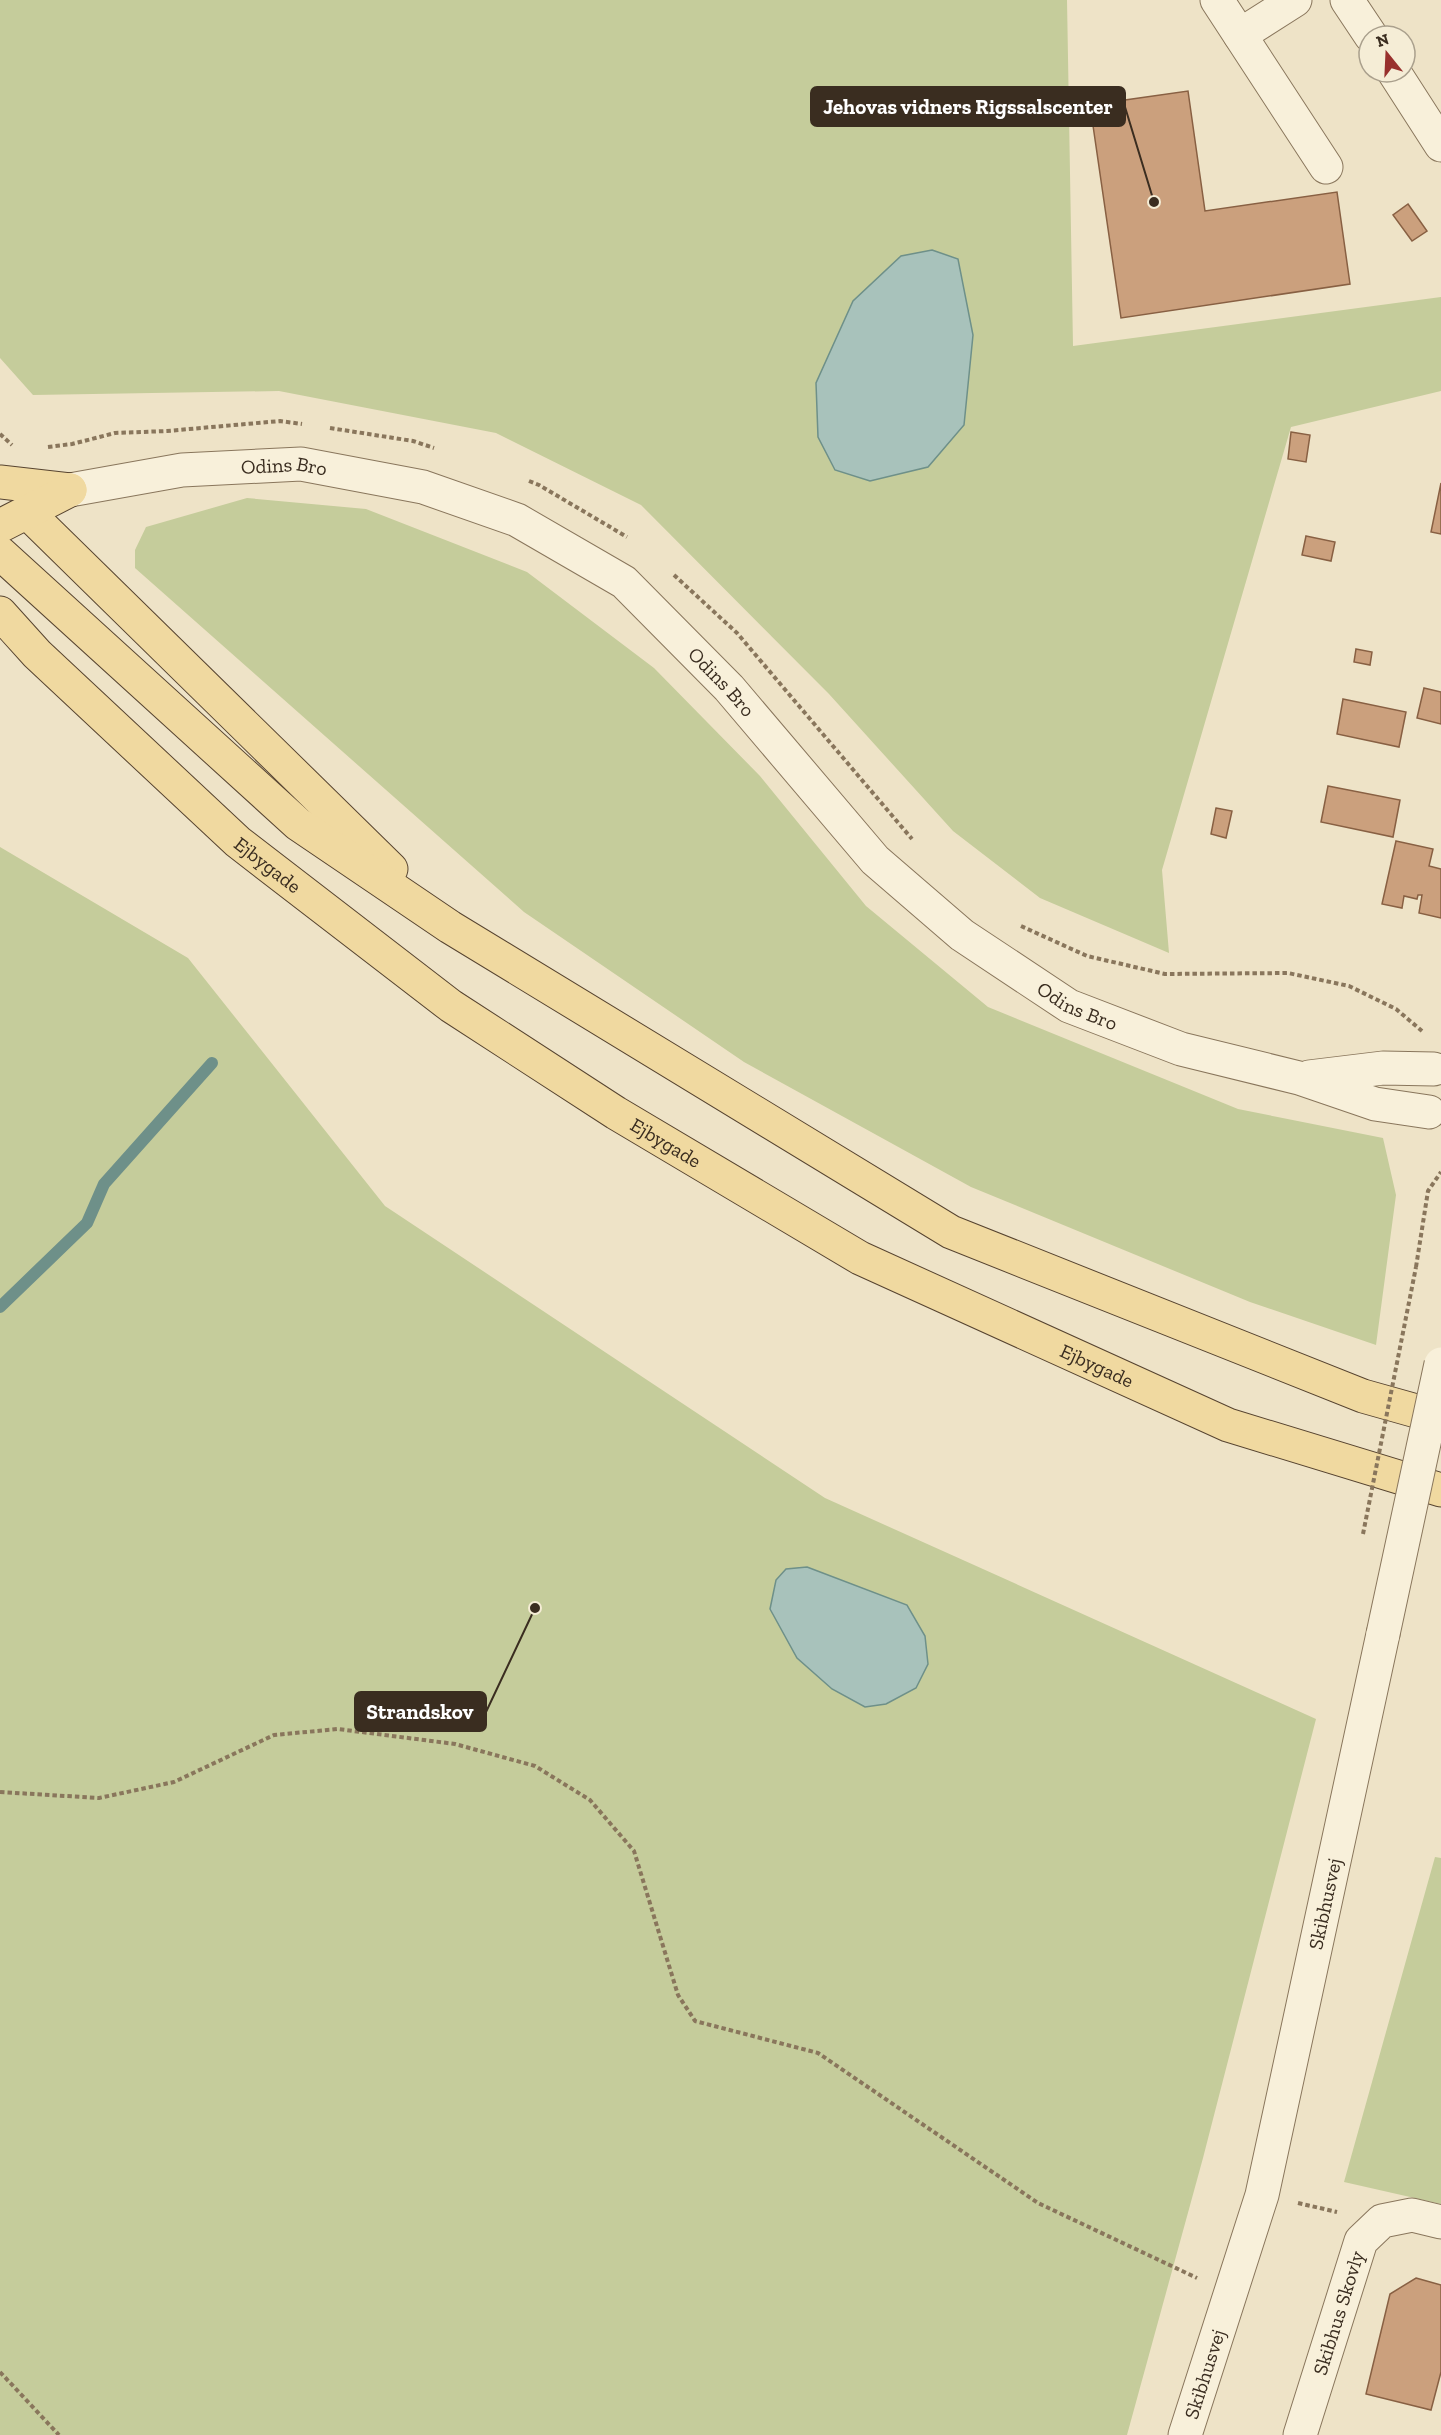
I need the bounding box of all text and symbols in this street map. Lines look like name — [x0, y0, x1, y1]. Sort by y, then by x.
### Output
north arrow — [1357, 24, 1417, 84]
text: N — [1374, 29, 1391, 51]
callout: Jehovas vidners Rigssalscenter — [811, 87, 1125, 126]
text: Jehovas vidners Rigssalscenter — [823, 94, 1113, 119]
street label: Odins Bro — [240, 451, 329, 481]
street label: Odins Bro — [683, 642, 760, 722]
street label: Ejbygade — [229, 832, 306, 898]
street label: Odins Bro — [1033, 976, 1121, 1035]
street label: Ejbygade — [626, 1112, 706, 1173]
street label: Ejbygade — [1056, 1338, 1138, 1393]
callout: Strandskov — [355, 1692, 486, 1731]
text: Strandskov — [366, 1699, 474, 1724]
street label: Skibhusvej — [1303, 1856, 1346, 1952]
street label: Skibhus Skovly — [1308, 2247, 1369, 2378]
street label: Skibhusvej — [1179, 2326, 1230, 2422]

